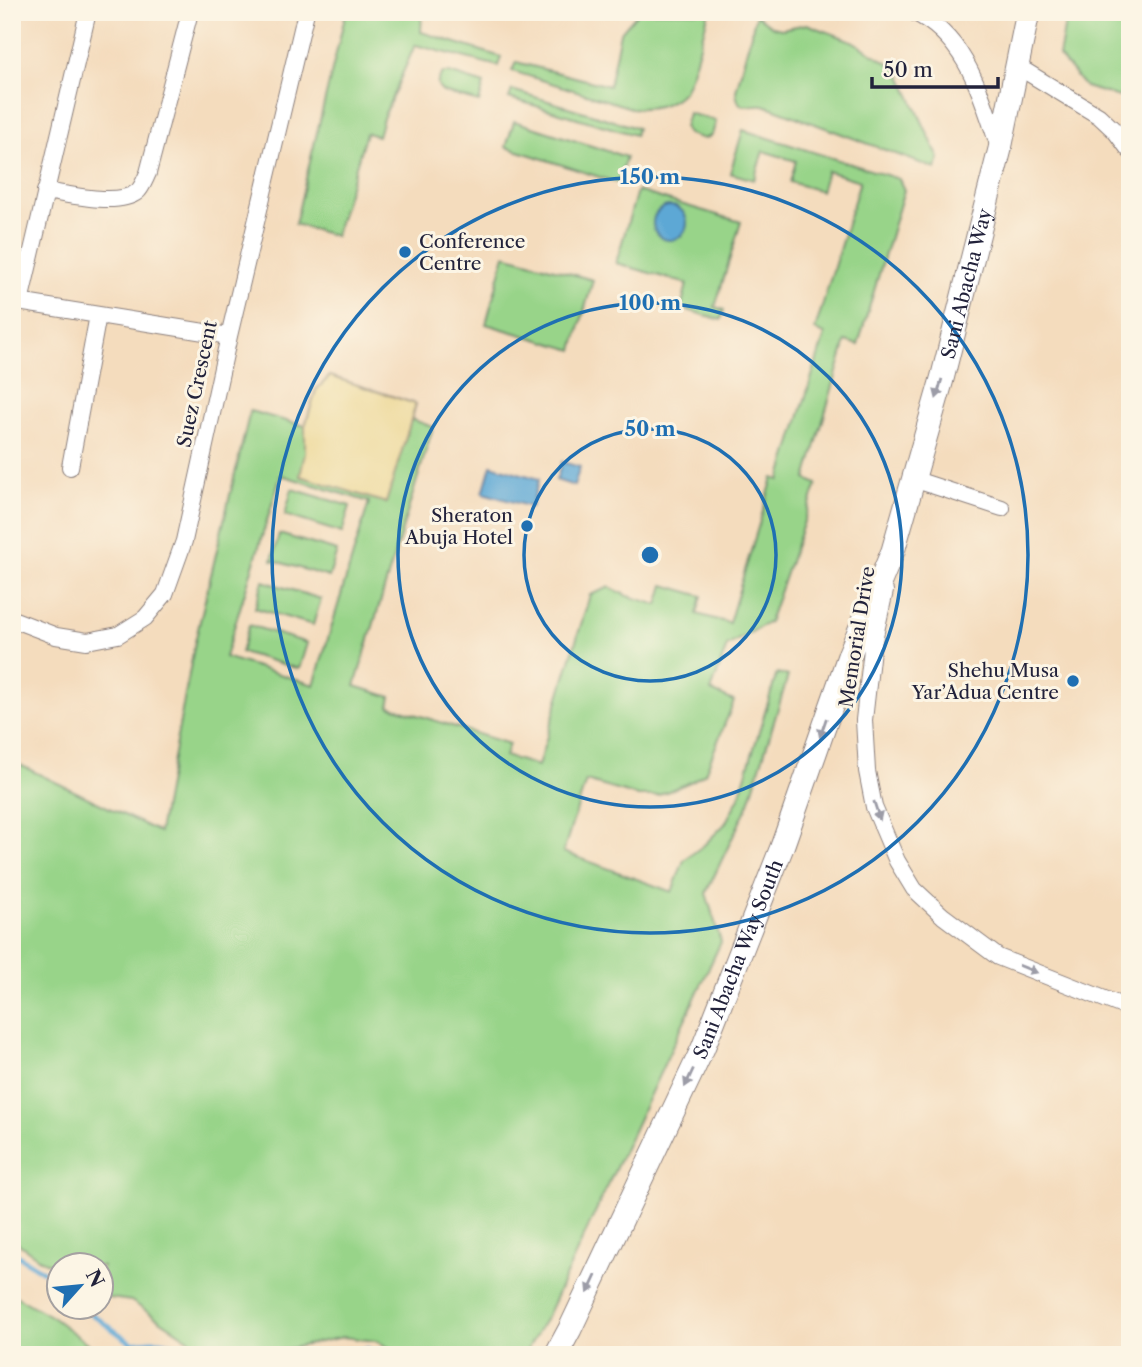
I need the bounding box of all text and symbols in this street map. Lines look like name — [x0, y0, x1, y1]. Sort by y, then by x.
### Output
scale bar — [872, 46, 998, 90]
text: 50 m — [883, 57, 933, 82]
text: 150 m — [620, 164, 680, 189]
street label: Sani Abacha Way — [936, 206, 996, 361]
place label: Conference Centre — [419, 230, 525, 275]
marker: Conference Centre — [397, 244, 413, 260]
text: 100 m — [619, 290, 681, 315]
street label: Suez Crescent — [172, 318, 222, 450]
one-way arrow — [933, 378, 944, 400]
text: 50 m — [624, 416, 676, 441]
place label: Sheraton Abuja Hotel — [404, 504, 513, 549]
marker: Sheraton Abuja Hotel — [519, 518, 535, 534]
centre of rings — [638, 543, 662, 567]
street label: Memorial Drive — [834, 565, 880, 709]
place label: Shehu Musa Yar’Adua Centre — [911, 659, 1059, 704]
marker: Shehu Musa Yar’Adua Centre — [1065, 673, 1081, 689]
one-way arrow — [818, 718, 829, 739]
one-way arrow — [872, 801, 883, 822]
street label: Sani Abacha Way South — [688, 856, 787, 1062]
one-way arrow — [1018, 964, 1039, 975]
one-way arrow — [683, 1068, 695, 1088]
north arrow — [46, 1252, 116, 1322]
text: N — [81, 1266, 109, 1291]
one-way arrow — [586, 1274, 598, 1294]

